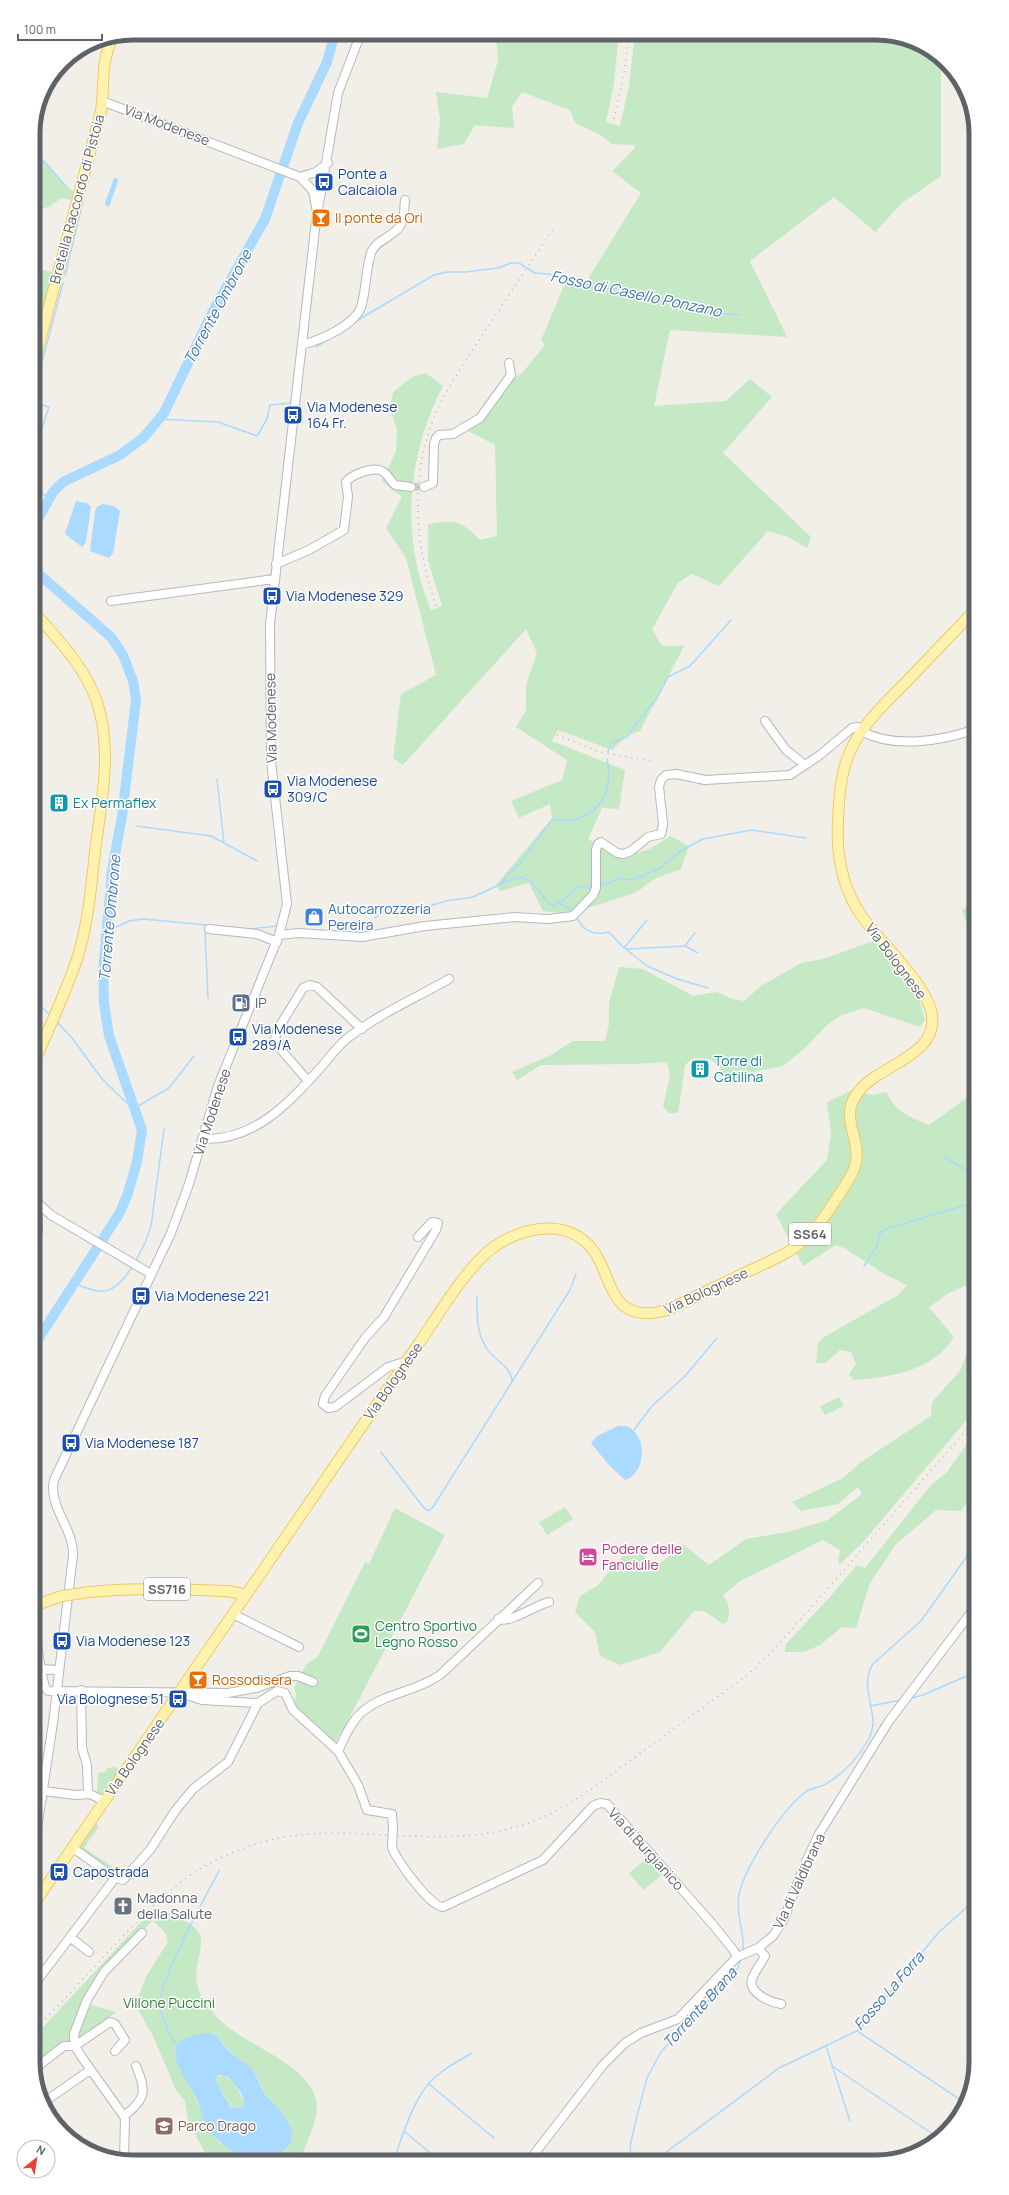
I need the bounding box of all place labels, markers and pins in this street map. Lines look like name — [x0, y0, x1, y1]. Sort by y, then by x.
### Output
place label: Ponte a Calcaiola — [338, 164, 397, 199]
bus stop icon: Ponte a Calcaiola — [313, 171, 335, 193]
bar icon: Il ponte da Ori — [310, 207, 332, 229]
place label: Il ponte da Ori — [335, 208, 423, 227]
place label: Via Modenese 164 Fr. — [307, 397, 397, 432]
bus stop icon: Via Modenese 164 Fr. — [282, 404, 304, 426]
bus stop icon: Via Modenese 329 — [261, 585, 283, 607]
place label: Via Modenese 329 — [286, 586, 404, 605]
place label: Via Modenese 309/C — [287, 771, 377, 806]
bus stop icon: Via Modenese 309/C — [262, 778, 284, 800]
building icon: Ex Permaflex — [48, 792, 70, 814]
place label: Ex Permaflex — [73, 793, 157, 812]
place label: Autocarrozzeria Pereira — [328, 899, 431, 934]
shop icon: Autocarrozzeria Pereira — [303, 906, 325, 928]
fuel station icon: IP — [230, 992, 252, 1014]
place label: IP — [255, 993, 267, 1012]
place label: Via Modenese 289/A — [252, 1019, 342, 1054]
bus stop icon: Via Modenese 289/A — [227, 1026, 249, 1048]
place label: Torre di Catilina — [714, 1051, 763, 1086]
building icon: Torre di Catilina — [689, 1058, 711, 1080]
bus stop icon: Via Modenese 221 — [130, 1285, 152, 1307]
place label: Via Modenese 221 — [155, 1286, 270, 1305]
bus stop icon: Via Modenese 187 — [60, 1432, 82, 1454]
place label: Via Modenese 187 — [85, 1433, 199, 1452]
place label: Podere delle Fanciulle — [602, 1539, 682, 1574]
hotel icon: Podere delle Fanciulle — [577, 1546, 599, 1568]
place label: Centro Sportivo Legno Rosso — [375, 1616, 477, 1651]
sports icon: Centro Sportivo Legno Rosso — [350, 1623, 372, 1645]
bus stop icon: Via Modenese 123 — [51, 1630, 73, 1652]
place label: Via Modenese 123 — [76, 1631, 190, 1650]
bar icon: Rossodisera — [187, 1669, 209, 1691]
place label: Rossodisera — [212, 1670, 292, 1689]
bus stop icon: Via Bolognese 51 — [167, 1688, 189, 1710]
place label: Via Bolognese 51 — [57, 1689, 164, 1708]
bus stop icon: Capostrada — [48, 1861, 70, 1883]
place label: Capostrada — [73, 1862, 149, 1881]
place label: Madonna della Salute — [137, 1888, 212, 1923]
church icon: Madonna della Salute — [112, 1895, 134, 1917]
school or university icon: Parco Drago — [153, 2115, 175, 2137]
place label: Parco Drago — [178, 2116, 256, 2135]

